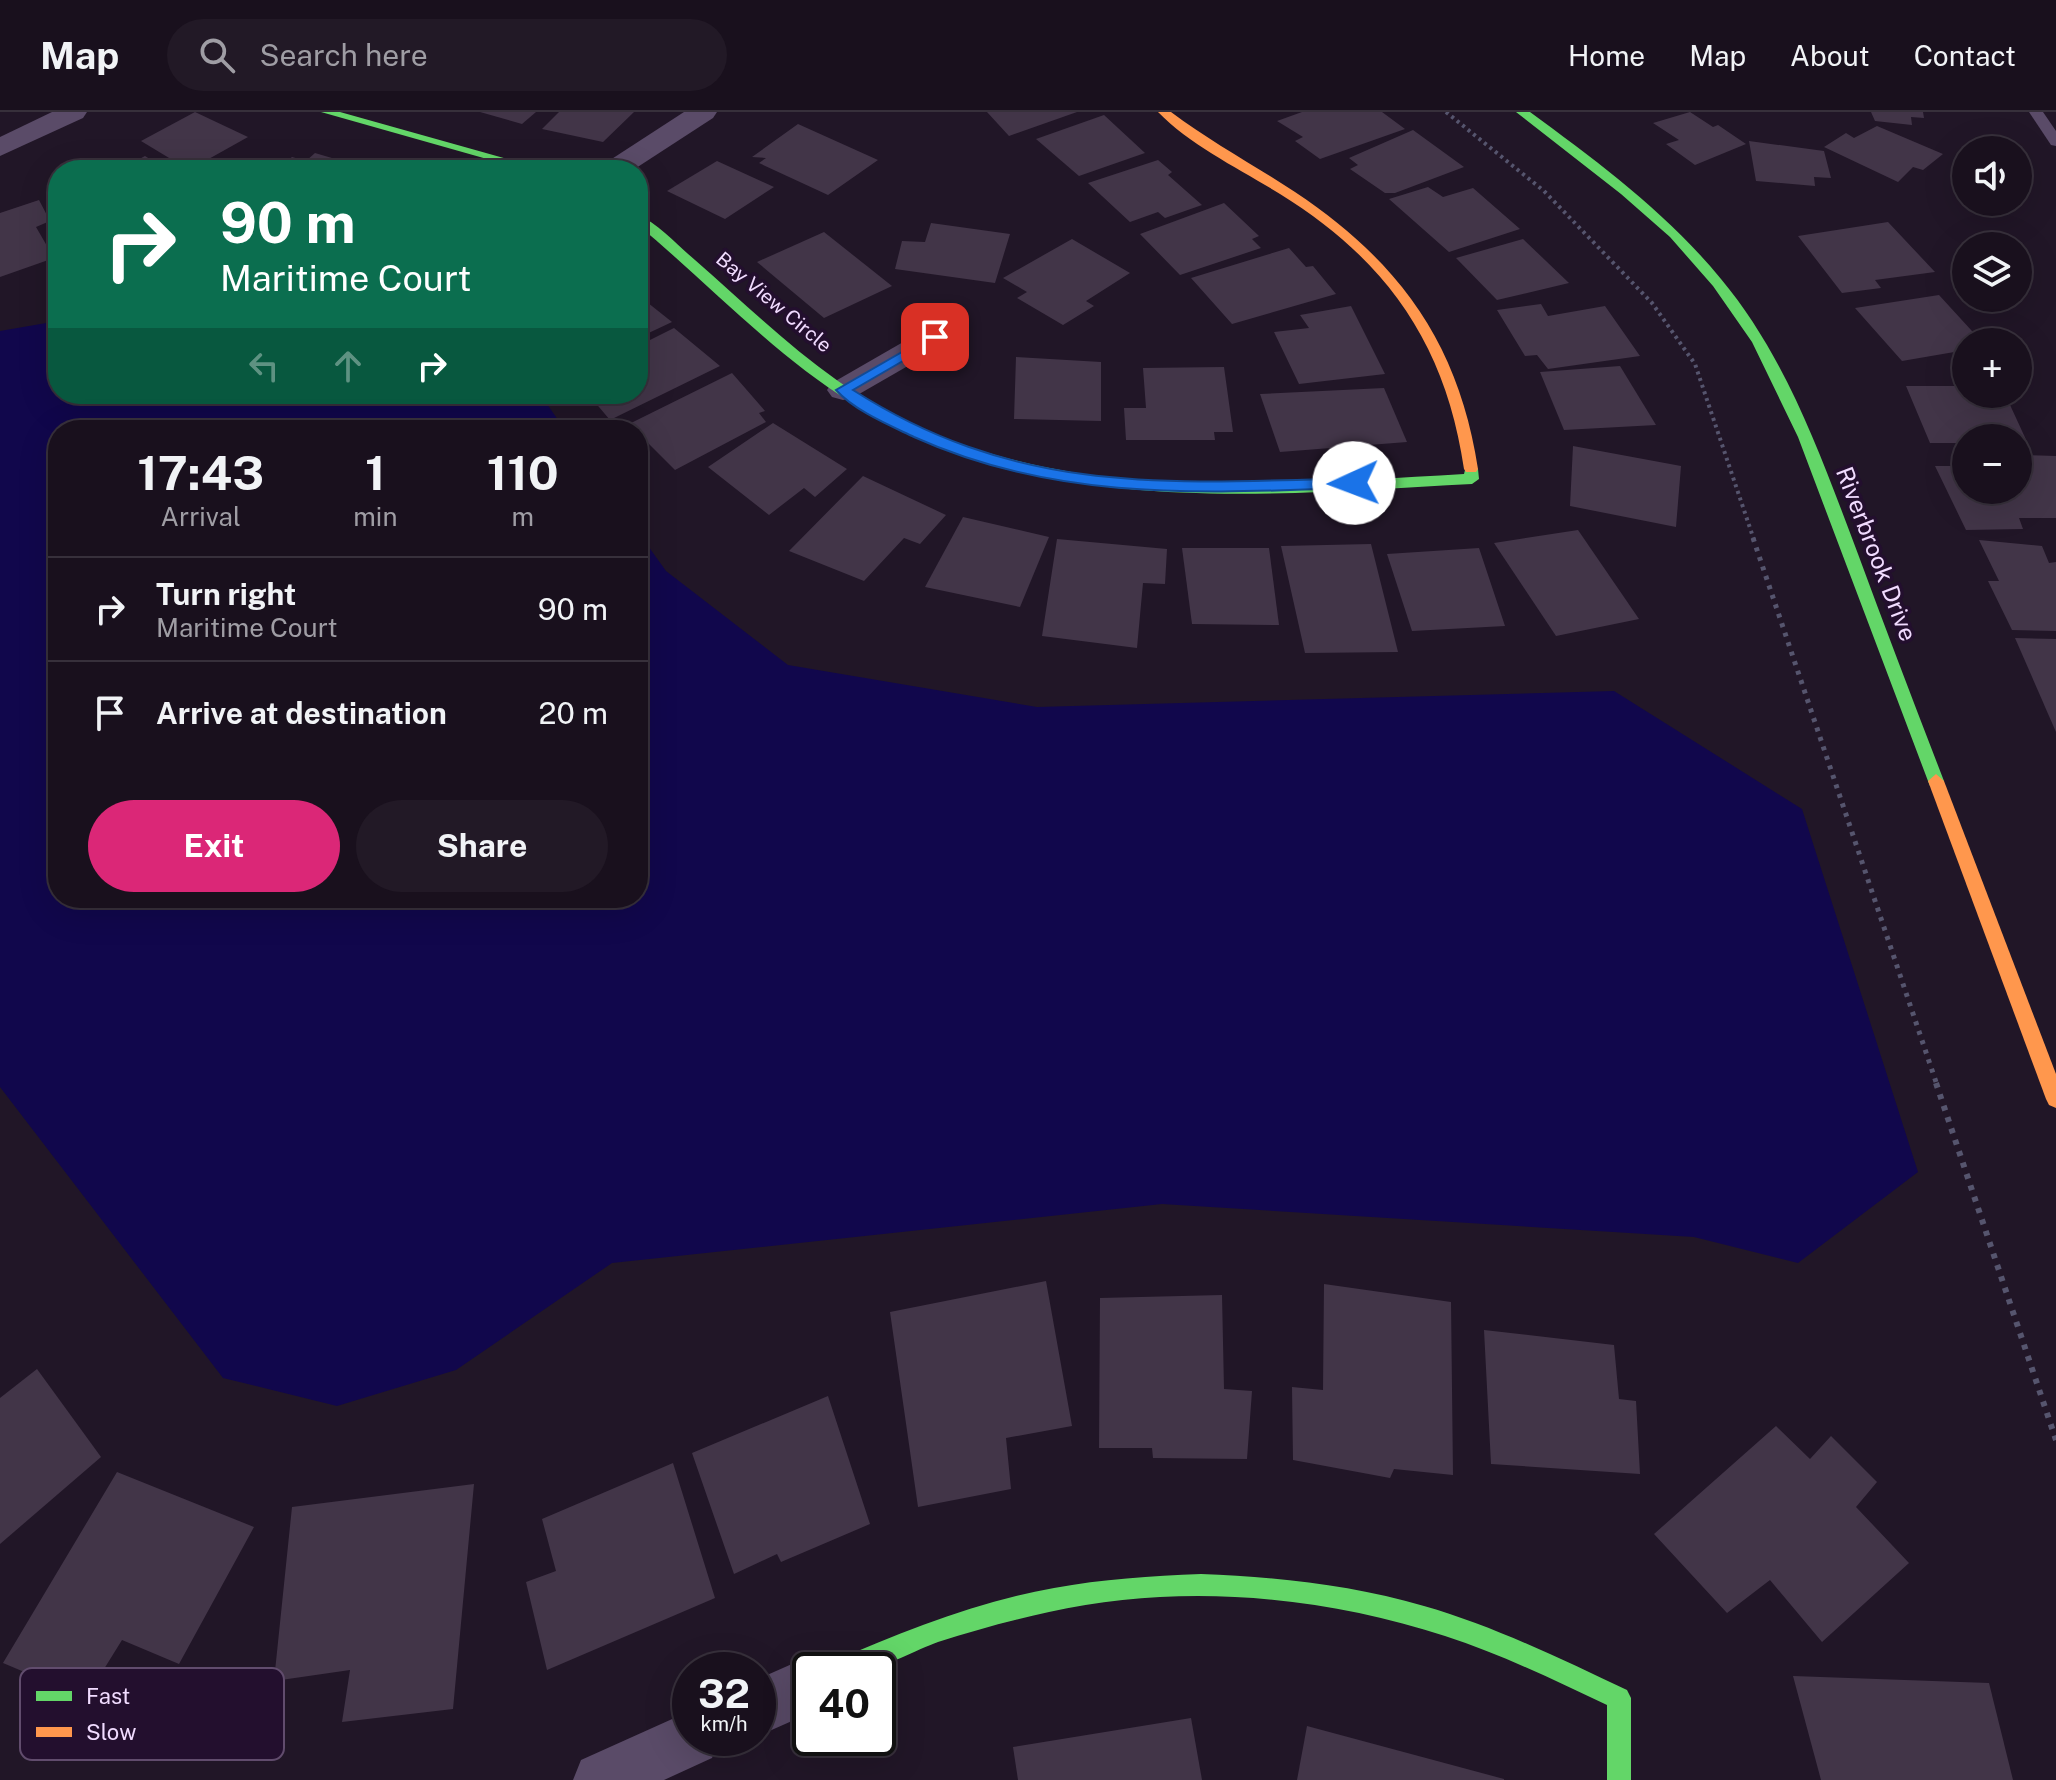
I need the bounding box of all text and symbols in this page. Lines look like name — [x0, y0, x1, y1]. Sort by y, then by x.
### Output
search box — [167, 19, 727, 91]
text: Map — [40, 33, 119, 78]
icon: search — [195, 33, 239, 77]
text: Search here — [259, 37, 428, 73]
text: Home — [1568, 39, 1645, 72]
text: Map — [1689, 39, 1746, 72]
text: About — [1790, 39, 1870, 72]
text: Contact — [1914, 39, 2016, 72]
map controls — [1952, 136, 2032, 504]
button: sound — [1952, 136, 2032, 216]
text: 90 m — [220, 190, 356, 256]
icon: right — [88, 192, 192, 296]
button: layers — [1952, 232, 2032, 312]
street label: Bay View Circle — [711, 247, 837, 357]
text: Maritime Court — [220, 257, 472, 299]
pin — [901, 303, 969, 371]
icon: arrive — [913, 315, 957, 359]
button: + — [1952, 328, 2032, 408]
icon: left — [242, 344, 286, 388]
icon: ahead — [326, 344, 370, 388]
icon: right — [410, 344, 454, 388]
button: − — [1952, 424, 2032, 504]
position arrow — [1312, 441, 1396, 525]
text: 17:43 — [137, 444, 264, 501]
text: 1 — [365, 444, 386, 501]
text: 110 — [487, 444, 559, 501]
street label: Riverbrook Drive — [1831, 463, 1923, 645]
text: Arrival — [161, 501, 241, 532]
text: min — [353, 501, 397, 532]
text: m — [511, 501, 534, 532]
text: Turn right — [156, 576, 296, 612]
icon: right — [88, 587, 132, 631]
text: 90 m — [538, 591, 608, 627]
text: Maritime Court — [156, 612, 338, 643]
icon: arrive — [88, 691, 132, 735]
text: Arrive at destination — [156, 695, 447, 731]
text: 20 m — [539, 695, 608, 731]
button: Exit — [88, 800, 340, 892]
button: Share — [356, 800, 608, 892]
speed limit sign: 40 — [792, 1652, 896, 1756]
legend — [20, 1668, 284, 1760]
text: 32 — [698, 1670, 750, 1717]
text: Fast — [86, 1683, 130, 1709]
text: km/h — [700, 1712, 748, 1736]
text: Slow — [86, 1719, 136, 1745]

